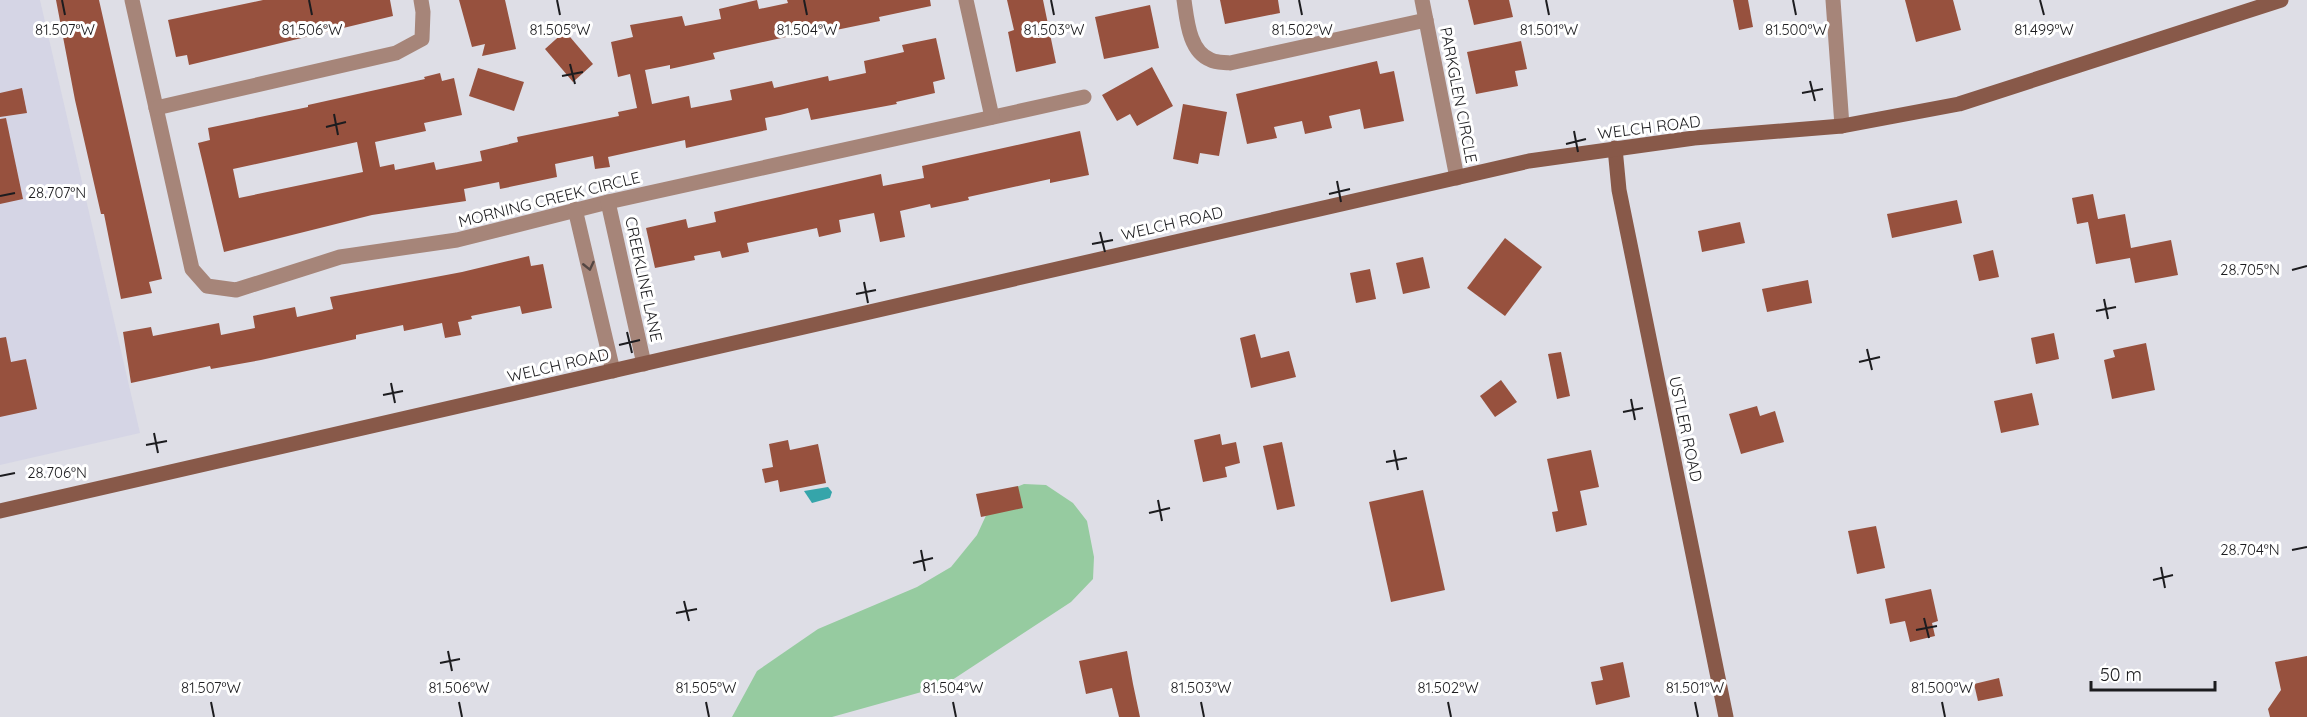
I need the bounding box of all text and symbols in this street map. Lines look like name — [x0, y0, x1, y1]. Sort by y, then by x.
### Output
text: 81.507°W — [35, 20, 95, 39]
text: 81.506°W — [281, 20, 343, 39]
text: 81.505°W — [529, 20, 591, 39]
text: 81.504°W — [777, 20, 838, 39]
text: 81.503°W — [1024, 20, 1085, 39]
text: 81.502°W — [1271, 20, 1333, 39]
text: 81.501°W — [1520, 20, 1579, 39]
text: 81.500°W — [1765, 20, 1827, 39]
text: 81.499°W — [2014, 20, 2074, 39]
street label: PARKGLEN CIRCLE — [1436, 25, 1482, 165]
street label: WELCH ROAD — [1596, 111, 1702, 143]
street label: MORNING CREEK CIRCLE — [456, 167, 642, 231]
text: 28.707°N — [28, 183, 86, 202]
street label: WELCH ROAD — [1119, 202, 1225, 244]
street label: CREEKLINE LANE — [621, 215, 667, 343]
text: 28.705°N — [2220, 260, 2280, 279]
one-way arrow — [581, 261, 594, 271]
street label: WELCH ROAD — [505, 344, 611, 386]
street label: USTLER ROAD — [1665, 374, 1707, 484]
text: 28.706°N — [27, 463, 87, 482]
text: 28.704°N — [2220, 540, 2280, 559]
scale bar — [2091, 654, 2216, 692]
text: 50 m — [2100, 663, 2142, 686]
text: 81.507°W — [181, 678, 241, 697]
text: 81.506°W — [428, 678, 490, 697]
text: 81.505°W — [675, 678, 737, 697]
text: 81.504°W — [923, 678, 984, 697]
text: 81.503°W — [1171, 678, 1232, 697]
text: 81.502°W — [1417, 678, 1479, 697]
text: 81.501°W — [1666, 678, 1725, 697]
text: 81.500°W — [1911, 678, 1973, 697]

